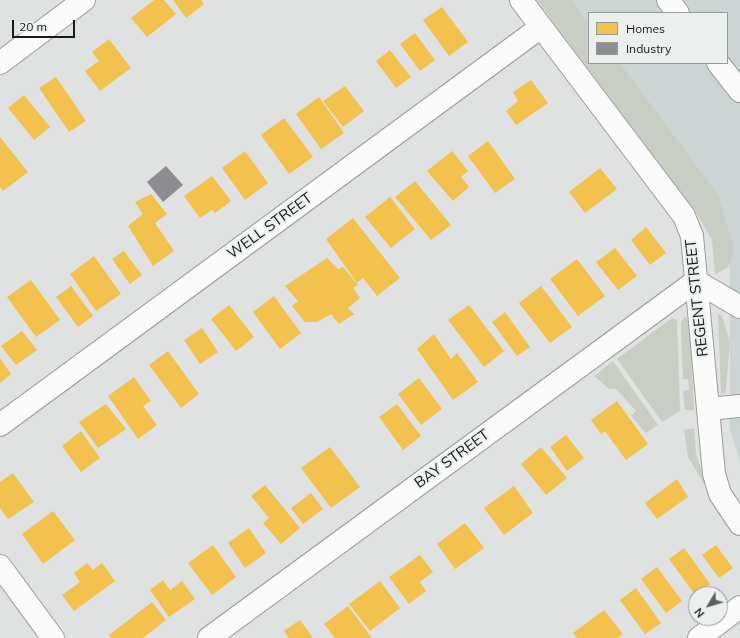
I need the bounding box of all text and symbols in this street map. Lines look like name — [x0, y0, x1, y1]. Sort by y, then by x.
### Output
scale bar — [14, 12, 77, 38]
legend — [588, 12, 728, 64]
text: 20 m — [19, 19, 47, 34]
text: Homes — [626, 21, 665, 36]
text: Industry — [626, 41, 671, 56]
street label: WELL STREET — [224, 189, 316, 263]
street label: REGENT STREET — [682, 238, 712, 358]
street label: BAY STREET — [411, 426, 493, 492]
north arrow — [688, 586, 728, 626]
text: N — [691, 605, 707, 620]

